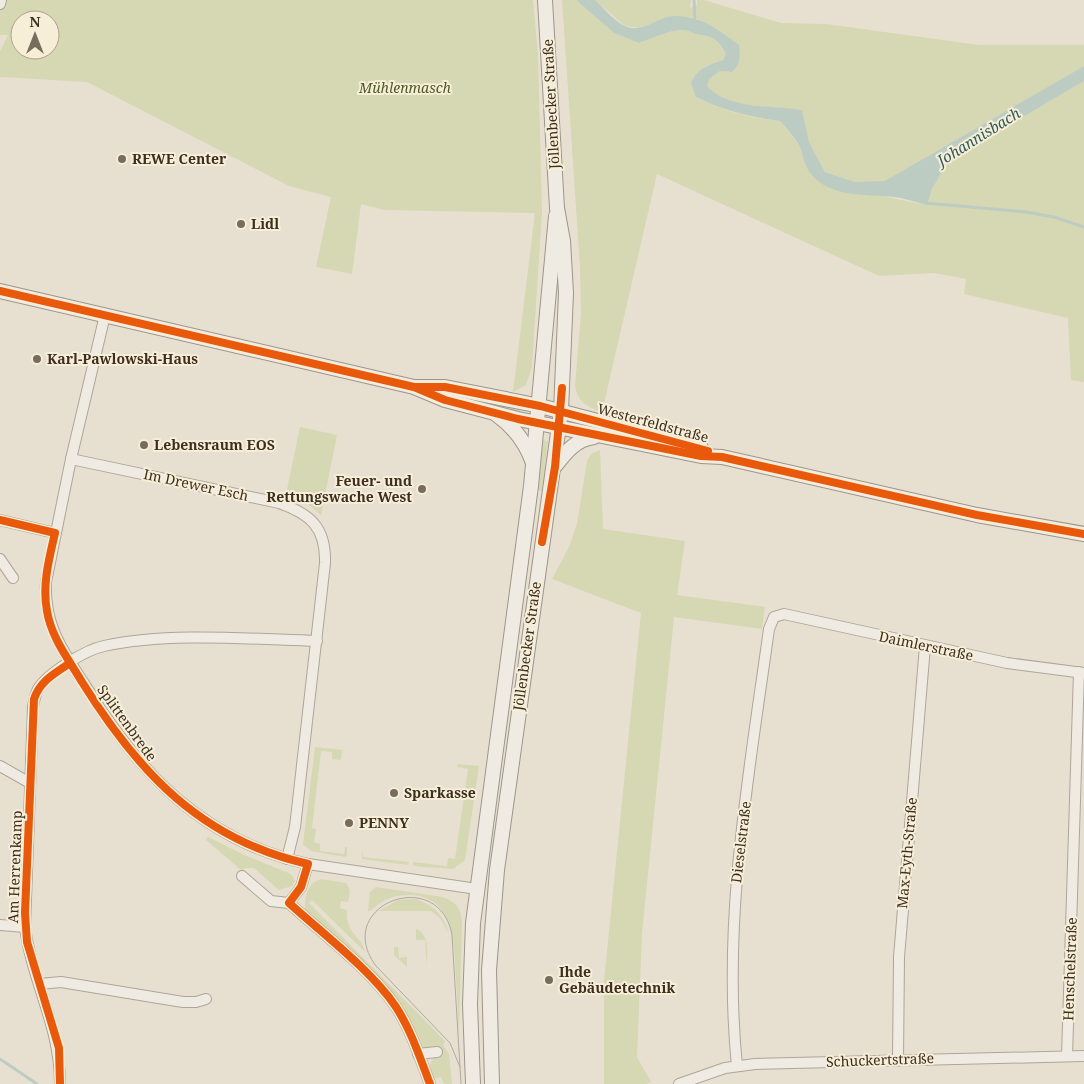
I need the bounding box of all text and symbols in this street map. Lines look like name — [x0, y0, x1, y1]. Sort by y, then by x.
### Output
north arrow — [10, 10, 60, 60]
text: N — [29, 12, 41, 31]
street label: Jöllenbecker Straße — [538, 39, 563, 171]
park label: Mühlenmasch — [358, 78, 452, 97]
water label: Johannisbach — [931, 103, 1024, 171]
place label: REWE Center — [132, 149, 227, 168]
marker: REWE Center — [116, 153, 128, 165]
place label: Lidl — [251, 214, 279, 233]
marker: Lidl — [235, 218, 247, 230]
place label: Karl-Pawlowski-Haus — [47, 349, 198, 368]
marker: Karl-Pawlowski-Haus — [31, 353, 43, 365]
street label: Westerfeldstraße — [596, 399, 711, 446]
place label: Lebensraum EOS — [154, 435, 275, 454]
marker: Lebensraum EOS — [138, 439, 150, 451]
street label: Im Drewer Esch — [142, 464, 250, 505]
place label: Feuer- und Rettungswache West — [266, 471, 412, 506]
marker: Feuer- und Rettungswache West — [416, 483, 428, 495]
street label: Jöllenbecker Straße — [508, 580, 545, 713]
street label: Daimlerstraße — [877, 626, 975, 665]
street label: Splittenbrede — [93, 681, 162, 765]
place label: Sparkasse — [404, 783, 476, 802]
marker: Sparkasse — [388, 787, 400, 799]
street label: Max-Eyth-Straße — [892, 797, 921, 909]
street label: Dieselstraße — [726, 800, 755, 884]
street label: Am Herrenkamp — [3, 810, 26, 924]
place label: PENNY — [359, 813, 409, 832]
marker: PENNY — [343, 817, 355, 829]
street label: Henschelstraße — [1058, 917, 1081, 1021]
place label: Ihde Gebäudetechnik — [559, 962, 675, 997]
marker: Ihde Gebäudetechnik — [543, 974, 555, 986]
street label: Schuckertstraße — [826, 1048, 934, 1071]

